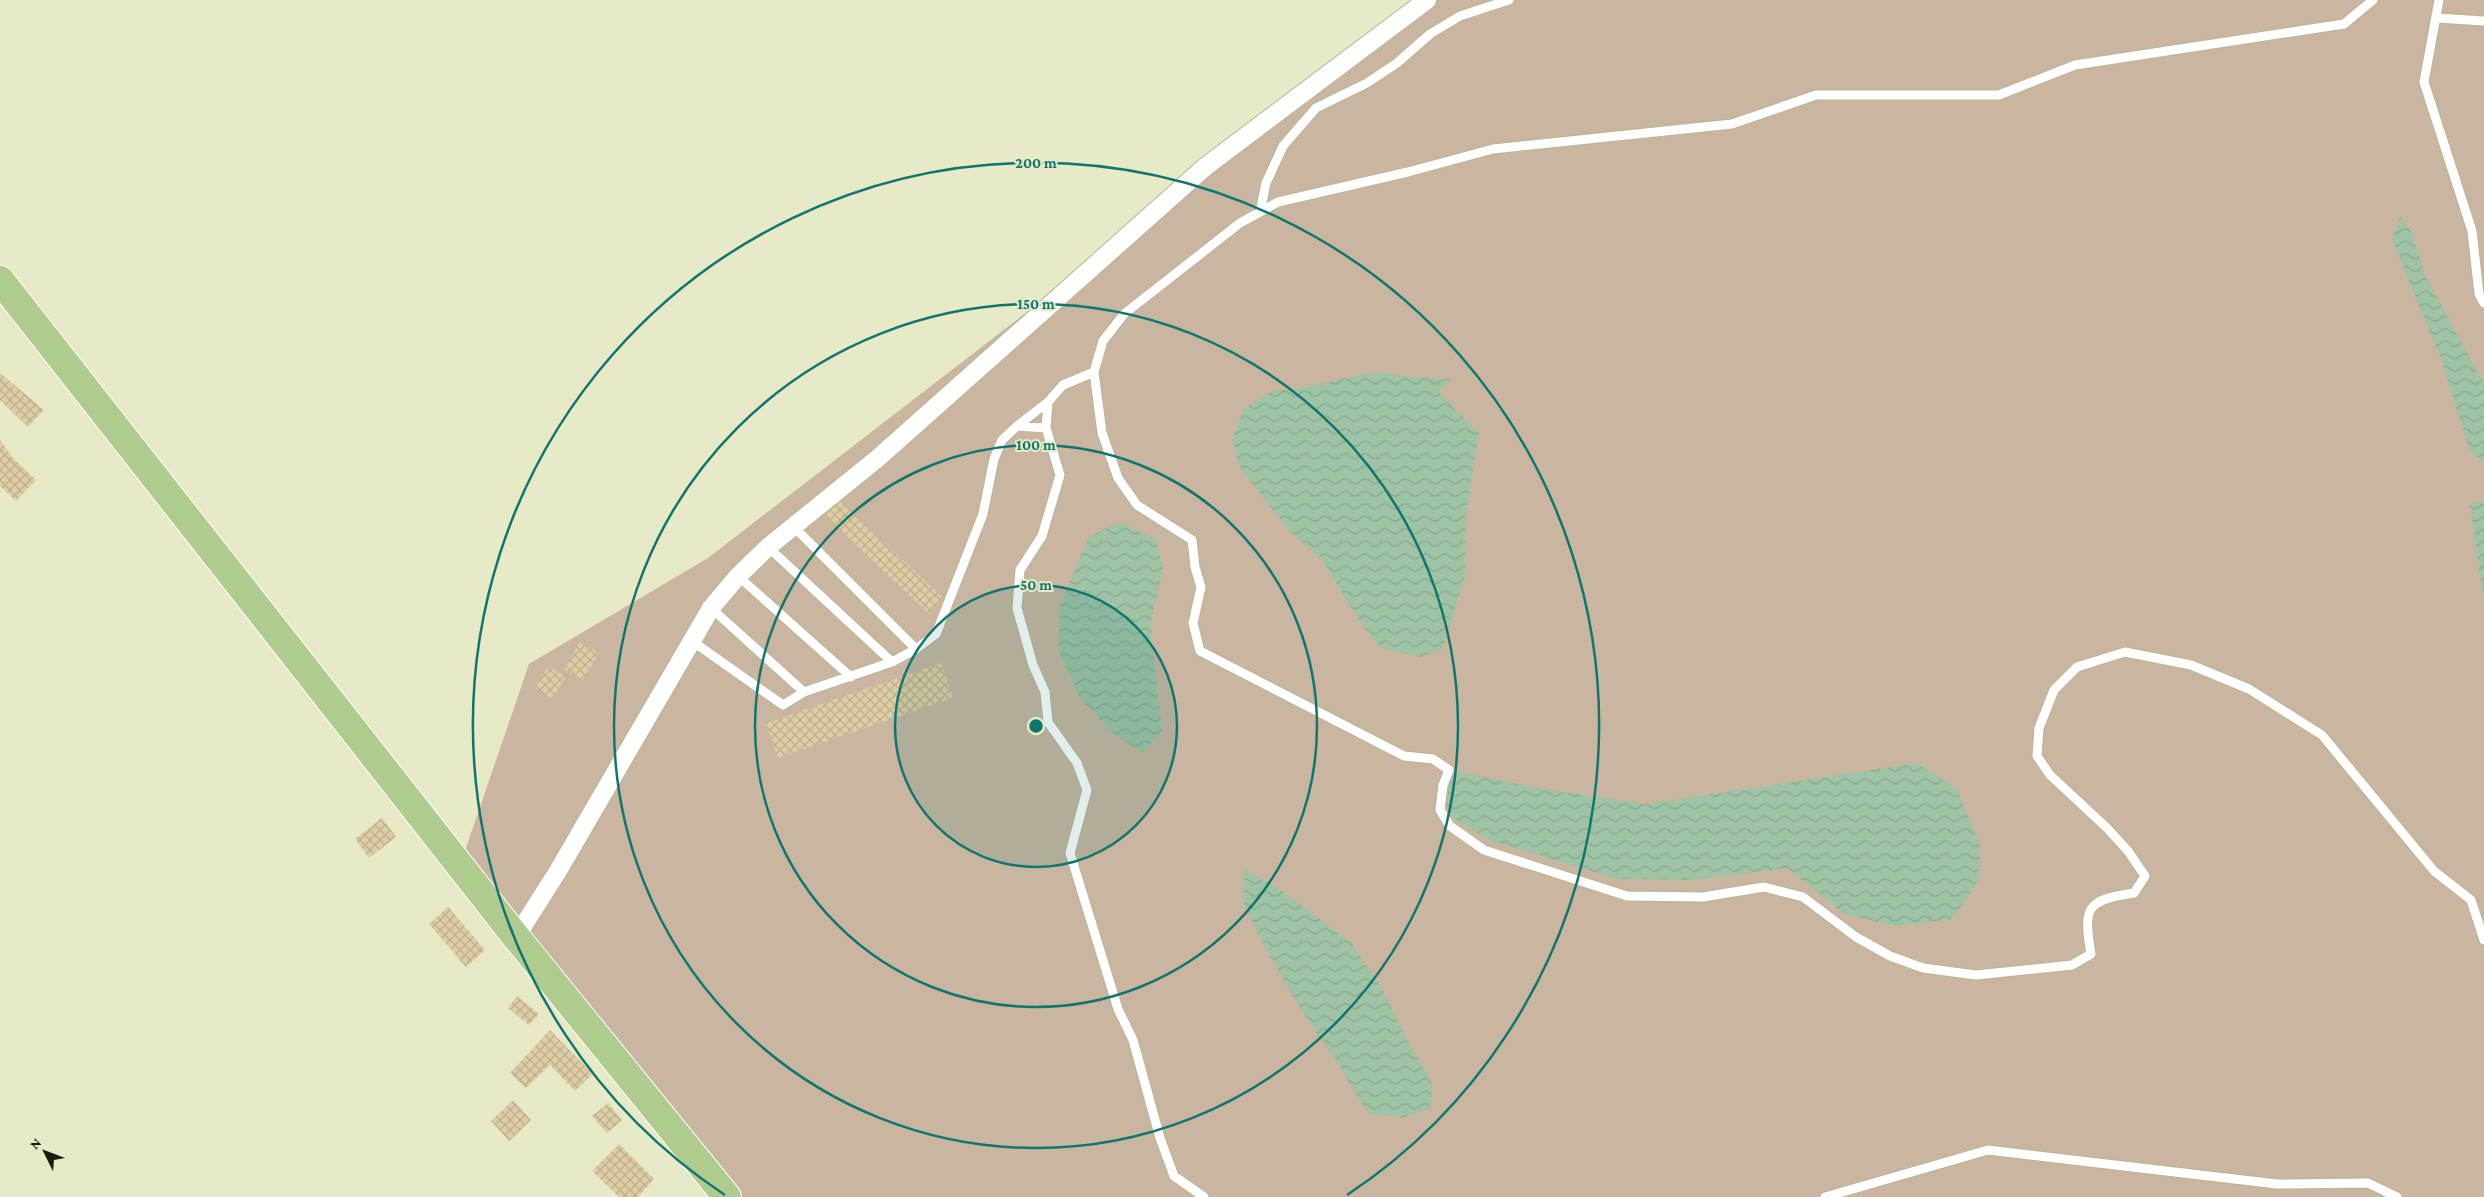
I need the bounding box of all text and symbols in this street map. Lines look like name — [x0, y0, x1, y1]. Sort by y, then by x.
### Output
text: 200 m — [1015, 155, 1057, 171]
text: 150 m — [1017, 296, 1055, 312]
text: 100 m — [1016, 437, 1056, 453]
text: 50 m — [1020, 577, 1052, 593]
centre of rings — [1027, 717, 1045, 735]
north arrow — [20, 1127, 70, 1177]
text: N — [26, 1134, 45, 1152]

